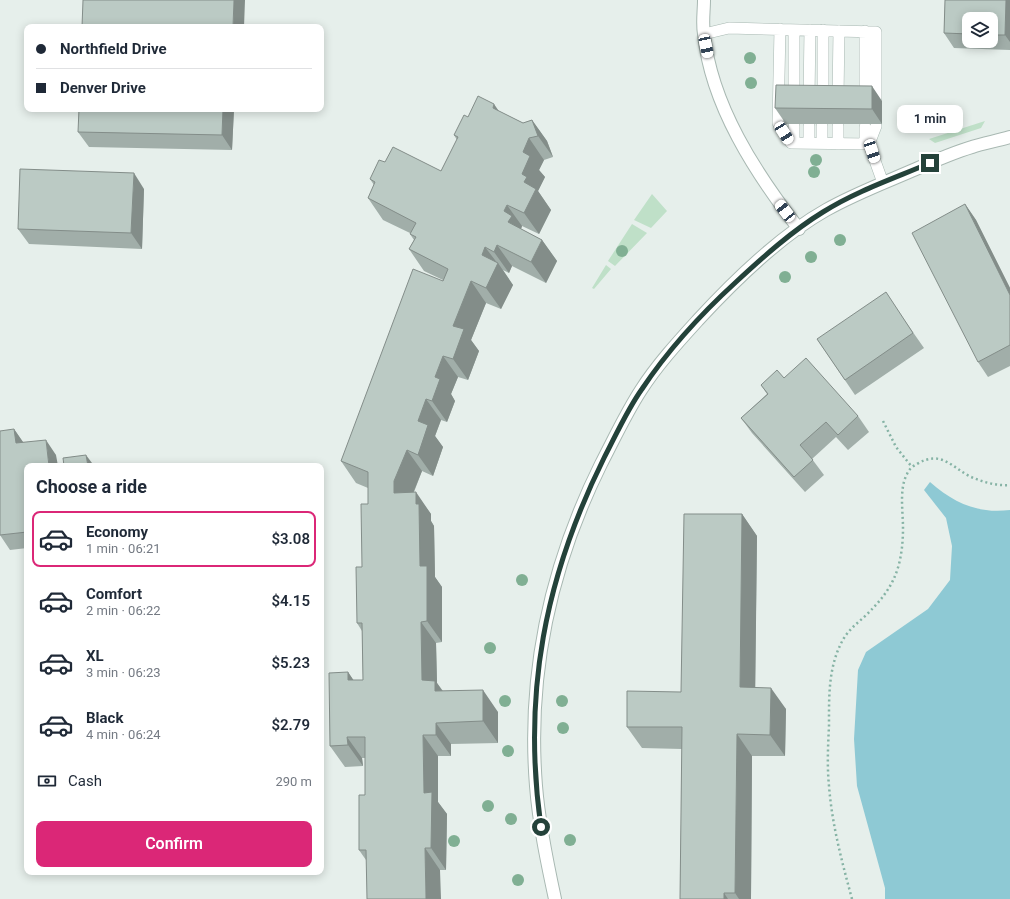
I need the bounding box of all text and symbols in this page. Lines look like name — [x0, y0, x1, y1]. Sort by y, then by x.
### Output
map controls — [962, 12, 998, 48]
button: layers — [962, 12, 998, 48]
car — [698, 33, 714, 59]
text: Northfield Drive — [60, 40, 167, 58]
text: Denver Drive — [60, 79, 146, 97]
callout: 1 min — [897, 105, 963, 133]
text: 1 min — [914, 111, 946, 126]
car — [773, 120, 795, 146]
car — [863, 138, 881, 164]
route end — [921, 154, 939, 172]
car — [773, 198, 797, 224]
text: Choose a ride — [36, 476, 147, 497]
icon: car — [38, 521, 74, 557]
text: Economy — [86, 523, 148, 541]
text: $3.08 — [271, 530, 310, 548]
text: 1 min · 06:21 — [86, 541, 161, 556]
icon: car — [38, 583, 74, 619]
text: Comfort — [86, 585, 142, 603]
text: $4.15 — [271, 592, 310, 610]
text: 2 min · 06:22 — [86, 603, 161, 618]
icon: car — [38, 645, 74, 681]
text: XL — [86, 647, 104, 665]
text: $5.23 — [271, 654, 310, 672]
text: 3 min · 06:23 — [86, 665, 161, 680]
icon: car — [38, 707, 74, 743]
text: Black — [86, 709, 123, 727]
text: $2.79 — [271, 716, 310, 734]
text: 4 min · 06:24 — [86, 727, 161, 742]
icon: cash — [36, 770, 58, 792]
text: Cash — [68, 772, 102, 790]
text: 290 m — [275, 774, 312, 789]
route start — [532, 818, 550, 836]
button: Confirm — [36, 821, 312, 867]

